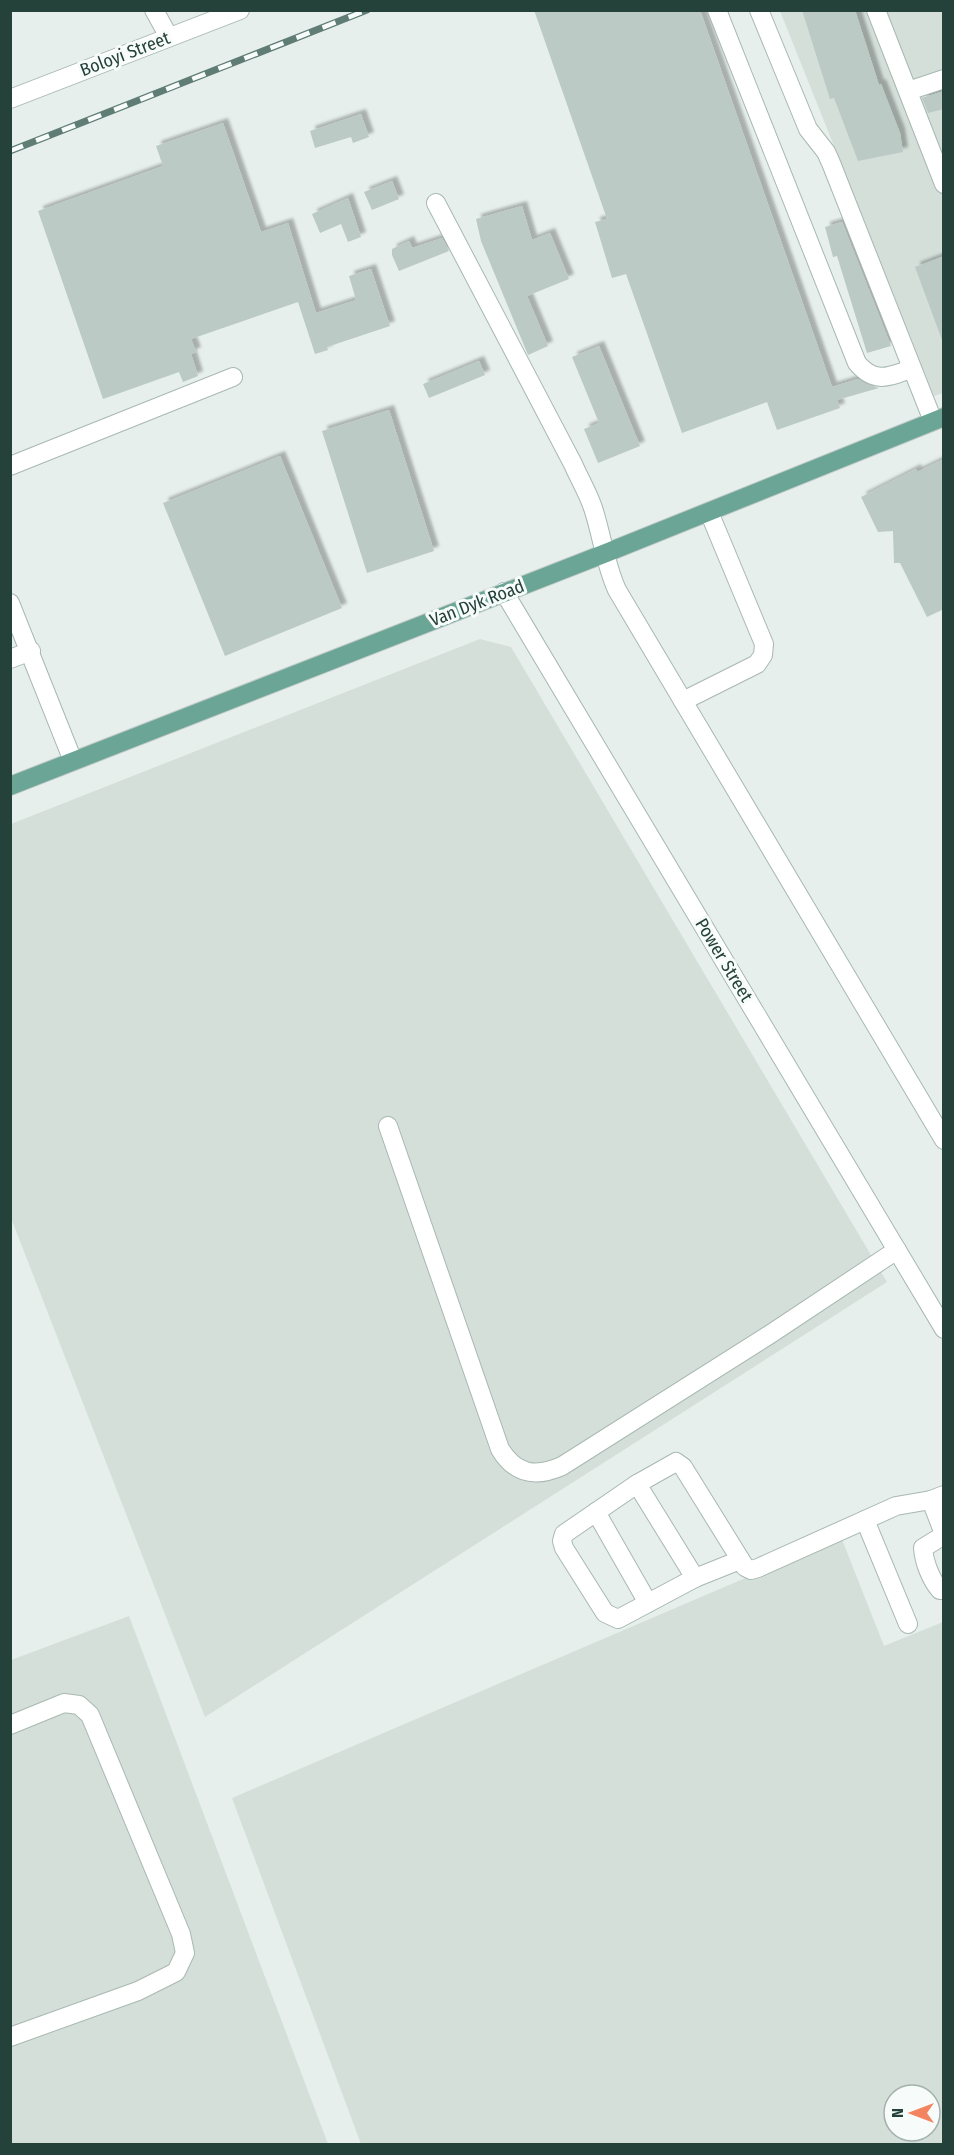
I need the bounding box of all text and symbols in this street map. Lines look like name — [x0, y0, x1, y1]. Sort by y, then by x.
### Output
street label: Boloyi Street — [77, 27, 173, 81]
street label: Van Dyk Road — [427, 575, 527, 631]
street label: Power Street — [690, 914, 758, 1006]
north arrow — [882, 2083, 942, 2143]
text: N — [888, 2108, 907, 2118]

